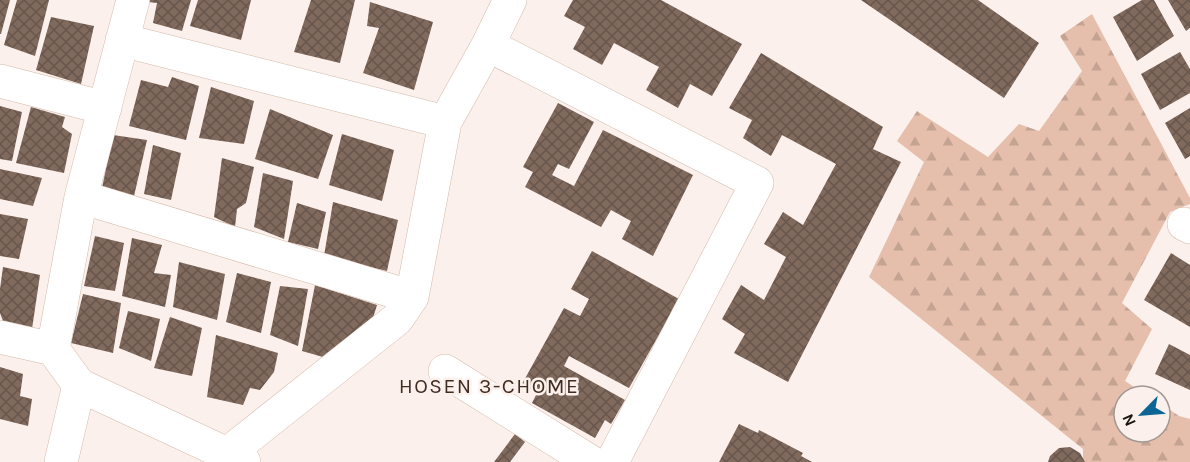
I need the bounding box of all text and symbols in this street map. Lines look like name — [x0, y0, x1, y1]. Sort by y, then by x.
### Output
district label: HOSEN 3-CHOME — [399, 374, 579, 398]
north arrow — [1112, 384, 1172, 444]
text: N — [1118, 411, 1140, 429]

